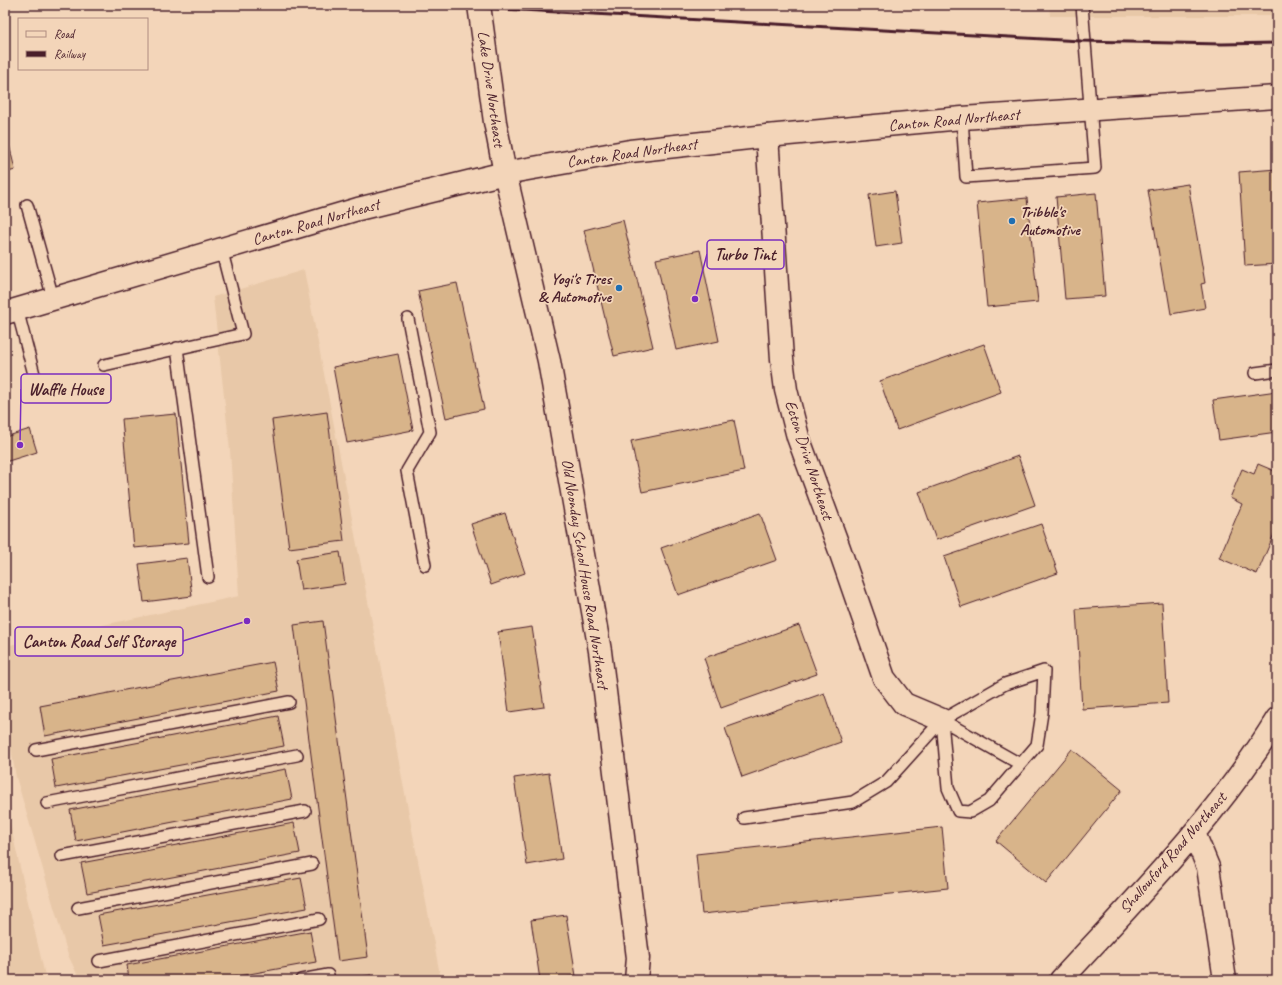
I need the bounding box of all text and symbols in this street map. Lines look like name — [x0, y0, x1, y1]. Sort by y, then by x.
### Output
legend — [18, 18, 148, 70]
text: Road — [54, 26, 76, 42]
street label: Lake Drive Northeast — [473, 30, 509, 150]
text: Railway — [54, 46, 86, 62]
street label: Canton Road Northeast — [888, 104, 1023, 136]
street label: Canton Road Northeast — [566, 134, 701, 172]
street label: Canton Road Northeast — [250, 194, 384, 250]
place label: Tribble's Automotive — [1020, 202, 1081, 240]
marker: Tribble's Automotive — [1007, 216, 1017, 226]
callout: Turbo Tint — [707, 240, 784, 269]
text: Turbo Tint — [714, 244, 778, 265]
place label: Yogi's Tires & Automotive — [538, 269, 613, 307]
marker: Yogi's Tires & Automotive — [614, 283, 624, 293]
callout: Waffle House — [21, 374, 111, 403]
text: Waffle House — [29, 379, 105, 400]
street label: Ecton Drive Northeast — [780, 398, 838, 524]
street label: Old Noonday School House Road Northeast — [557, 458, 613, 693]
callout: Canton Road Self Storage — [15, 627, 183, 656]
text: Canton Road Self Storage — [23, 631, 177, 652]
street label: Shallowford Road Northeast — [1115, 787, 1232, 918]

